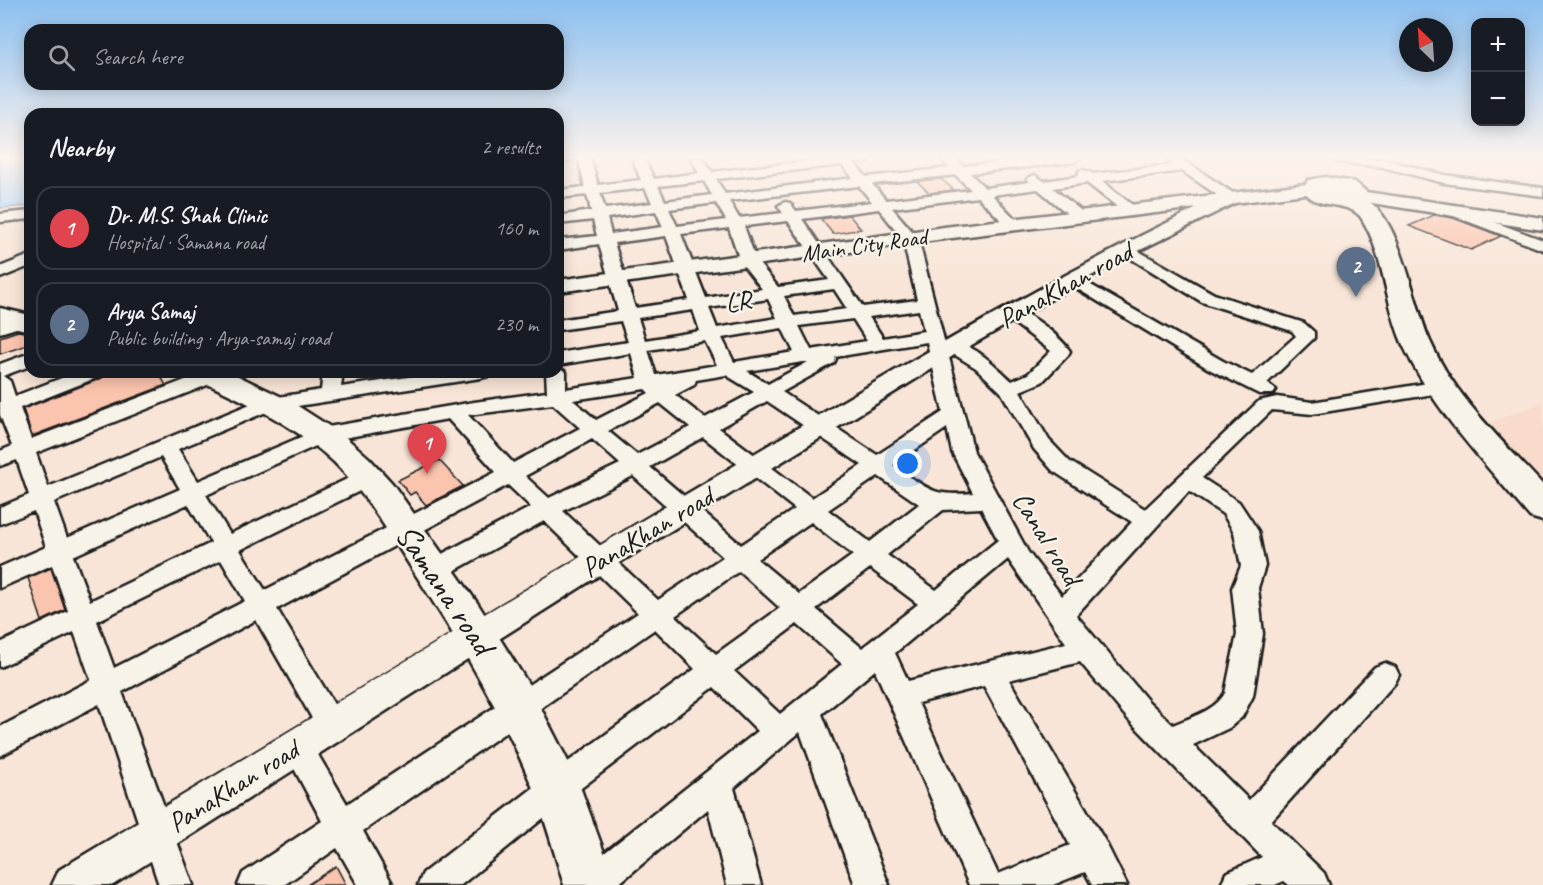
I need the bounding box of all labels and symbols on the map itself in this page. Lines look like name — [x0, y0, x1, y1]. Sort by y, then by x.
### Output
north arrow — [1399, 18, 1453, 72]
street label: Main City Road — [799, 221, 932, 269]
street label: PanaKhan road — [992, 232, 1141, 336]
pin: 2 — [1336, 248, 1376, 297]
street label: LR — [723, 281, 756, 320]
pin: 1 — [408, 424, 446, 474]
your location — [893, 449, 922, 478]
street label: PanaKhan road — [575, 477, 723, 585]
street label: Canal road — [1005, 485, 1092, 595]
street label: Samana road — [386, 516, 507, 666]
street label: PanaKhan road — [161, 730, 308, 840]

